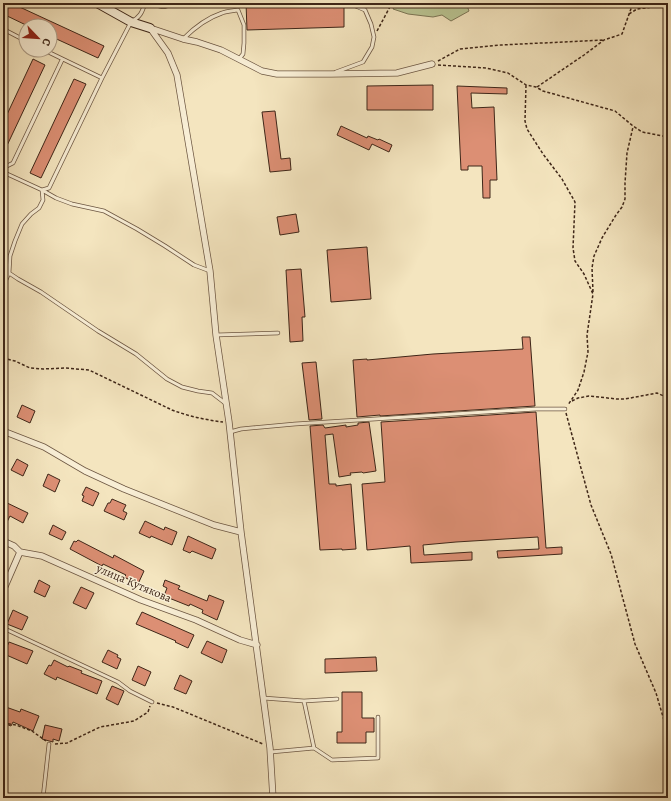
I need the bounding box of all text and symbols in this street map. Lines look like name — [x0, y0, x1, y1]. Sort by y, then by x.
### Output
north arrow — [18, 18, 58, 58]
text: С — [38, 36, 55, 48]
street label: улица Кутякова — [93, 560, 174, 606]

